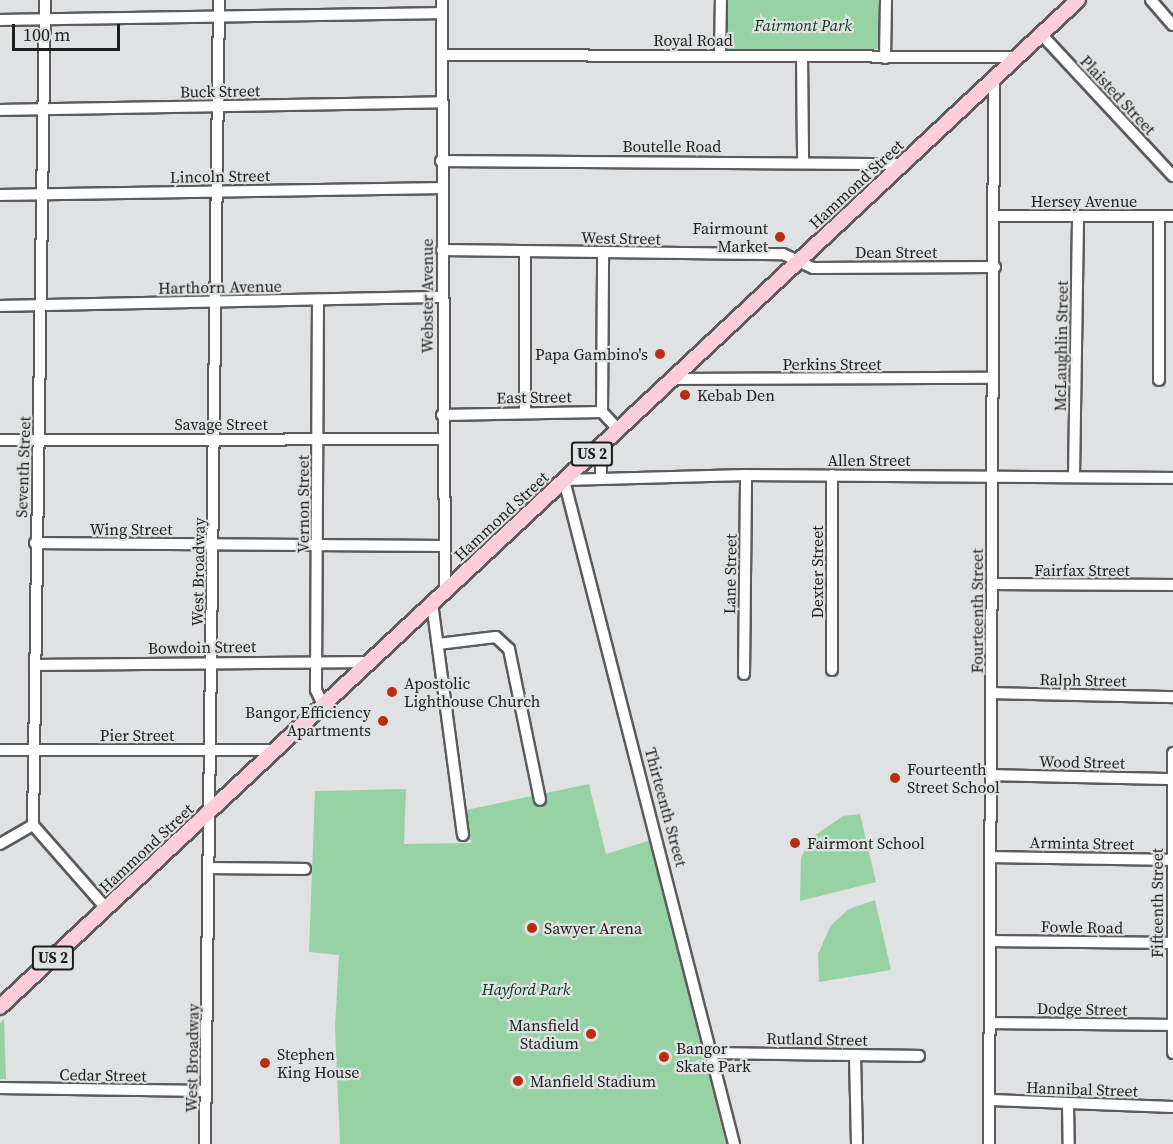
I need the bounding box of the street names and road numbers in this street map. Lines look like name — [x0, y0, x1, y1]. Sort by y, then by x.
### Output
street label: Royal Road — [653, 30, 733, 50]
street label: Plaisted Street — [1076, 51, 1160, 139]
street label: Buck Street — [180, 81, 260, 101]
street label: Hammond Street — [805, 135, 907, 233]
street label: Boutelle Road — [623, 136, 721, 156]
street label: Lincoln Street — [170, 166, 270, 186]
street label: Hersey Avenue — [1031, 191, 1137, 211]
street label: West Street — [581, 228, 661, 248]
street label: Webster Avenue — [417, 239, 437, 353]
street label: Dean Street — [855, 242, 937, 262]
street label: Harthorn Avenue — [158, 276, 282, 298]
street label: McLaughlin Street — [1050, 281, 1072, 411]
street label: Perkins Street — [782, 354, 882, 374]
street label: East Street — [496, 387, 572, 407]
street label: Savage Street — [174, 414, 268, 434]
street label: Seventh Street — [12, 416, 34, 518]
road number: US 2 — [570, 442, 614, 466]
street label: Allen Street — [827, 450, 911, 470]
street label: Vernon Street — [293, 455, 313, 553]
street label: Hammond Street — [450, 467, 552, 565]
street label: West Broadway — [187, 517, 209, 627]
street label: Wing Street — [90, 519, 172, 539]
street label: Dexter Street — [807, 525, 827, 619]
street label: Lane Street — [720, 534, 740, 614]
street label: Fourteenth Street — [967, 549, 987, 673]
street label: Fairfax Street — [1034, 560, 1130, 580]
street label: Bowdoin Street — [148, 636, 256, 658]
street label: Ralph Street — [1039, 670, 1127, 690]
street label: Pier Street — [100, 725, 174, 745]
street label: Thirteenth Street — [641, 746, 691, 868]
street label: Wood Street — [1039, 752, 1125, 772]
street label: Hammond Street — [95, 799, 197, 897]
street label: Arminta Street — [1030, 832, 1134, 854]
street label: Fifteenth Street — [1147, 848, 1167, 958]
street label: Fowle Road — [1041, 917, 1123, 937]
road number: US 2 — [31, 946, 76, 970]
street label: Dodge Street — [1037, 999, 1127, 1019]
street label: West Broadway — [181, 1003, 203, 1113]
street label: Rutland Street — [766, 1029, 868, 1049]
street label: Cedar Street — [59, 1065, 147, 1085]
street label: Hannibal Street — [1026, 1077, 1138, 1101]

